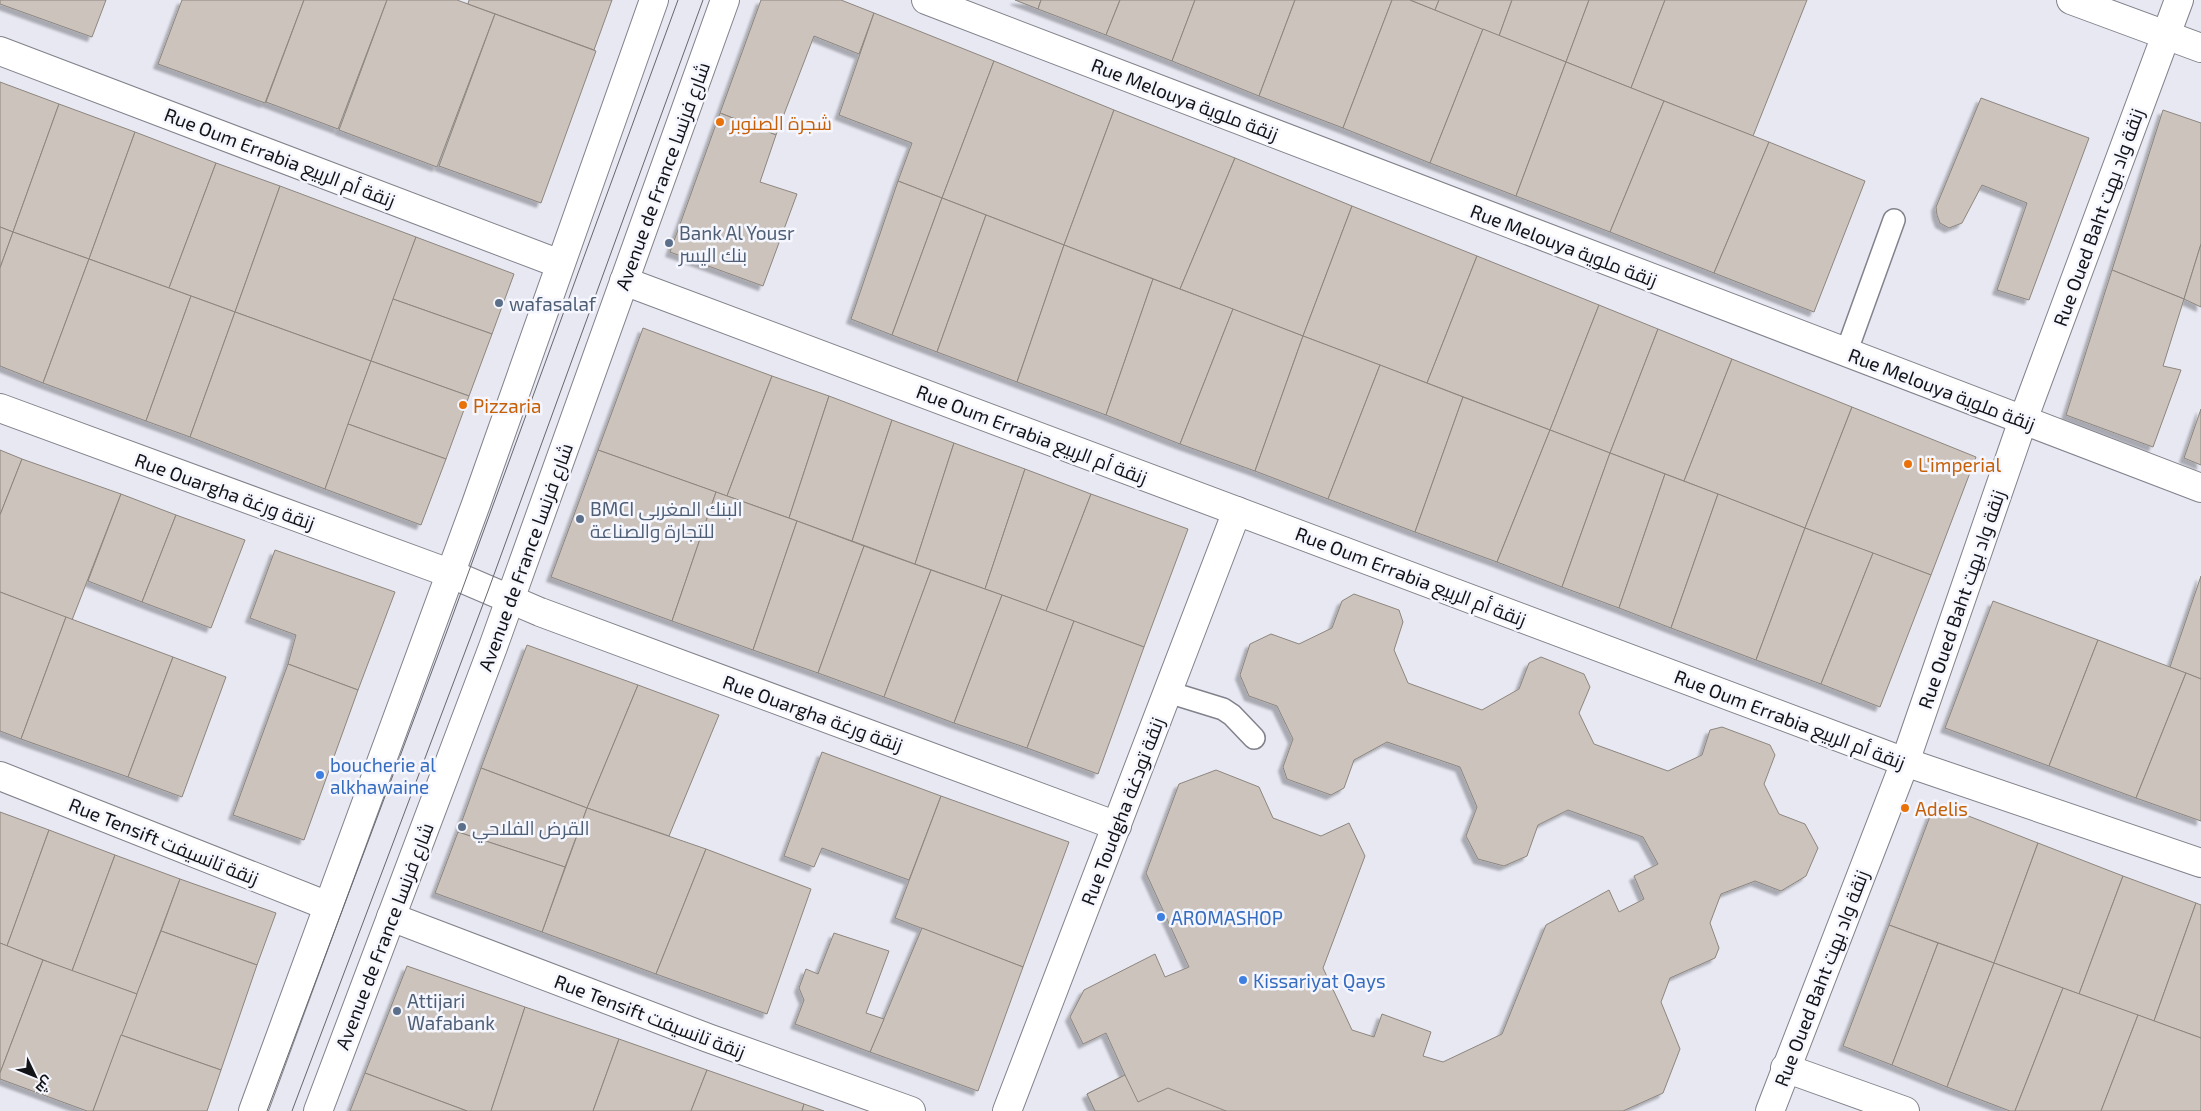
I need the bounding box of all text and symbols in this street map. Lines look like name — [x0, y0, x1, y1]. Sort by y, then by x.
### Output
street label: Rue Melouya زنقة ملوية — [1088, 53, 1282, 146]
street label: Avenue de France شارع فرنسا — [610, 59, 717, 294]
street label: Rue Oum Errabia زنقة أم الربيع — [160, 102, 399, 214]
street label: Rue Oued Baht زنقة واد بهت — [2048, 105, 2149, 329]
place label: شجرة الصنوبر — [729, 111, 832, 135]
marker: شجرة الصنوبر — [714, 116, 726, 128]
street label: Rue Melouya زنقة ملوية — [1467, 199, 1661, 292]
place label: Bank Al Yousr بنك اليسر — [678, 221, 795, 267]
marker: Bank Al Yousr بنك اليسر — [663, 237, 675, 249]
place label: wafasalaf — [509, 292, 597, 315]
marker: wafasalaf — [493, 297, 505, 309]
street label: Rue Melouya زنقة ملوية — [1845, 343, 2039, 436]
street label: Rue Oum Errabia زنقة أم الربيع — [912, 379, 1151, 491]
place label: Pizzaria — [473, 394, 542, 417]
marker: Pizzaria — [457, 399, 469, 411]
street label: Avenue de France شارع فرنسا — [473, 440, 580, 675]
street label: Rue Ouargha زنقة ورغة — [132, 448, 318, 535]
place label: L'imperial — [1918, 453, 2001, 476]
marker: L'imperial — [1902, 458, 1914, 470]
street label: Rue Oued Baht زنقة واد بهت — [1913, 486, 2010, 712]
place label: BMCI البنك المغربي للتجارة والصناعة — [590, 497, 743, 543]
marker: BMCI البنك المغربي للتجارة والصناعة — [574, 513, 586, 525]
street label: Rue Oum Errabia زنقة أم الربيع — [1291, 521, 1530, 633]
street label: Rue Oum Errabia زنقة أم الربيع — [1670, 664, 1909, 776]
street label: Rue Ouargha زنقة ورغة — [720, 670, 906, 757]
street label: Rue Toudgha زنقة تودغة — [1076, 714, 1169, 908]
place label: boucherie al alkhawaine — [330, 753, 436, 798]
marker: boucherie al alkhawaine — [314, 769, 326, 781]
street label: Rue Tensift زنقة تانسيفت — [65, 792, 262, 891]
place label: Adelis — [1915, 797, 1968, 820]
marker: Adelis — [1899, 802, 1911, 814]
place label: القرض الفلاحي — [472, 816, 590, 843]
street label: Avenue de France شارع فرنسا — [330, 819, 441, 1054]
marker: القرض الفلاحي — [456, 821, 468, 833]
street label: Rue Oued Baht زنقة واد بهت — [1769, 866, 1874, 1090]
place label: AROMASHOP — [1171, 906, 1283, 929]
marker: AROMASHOP — [1155, 911, 1167, 923]
street label: Rue Tensift زنقة تانسيفت — [551, 969, 749, 1064]
place label: Kissariyat Qays — [1253, 969, 1386, 992]
marker: Kissariyat Qays — [1237, 974, 1249, 986]
place label: Attijari Wafabank — [407, 989, 495, 1034]
marker: Attijari Wafabank — [391, 1005, 403, 1017]
north arrow — [10, 1051, 60, 1101]
text: ش — [32, 1072, 57, 1098]

